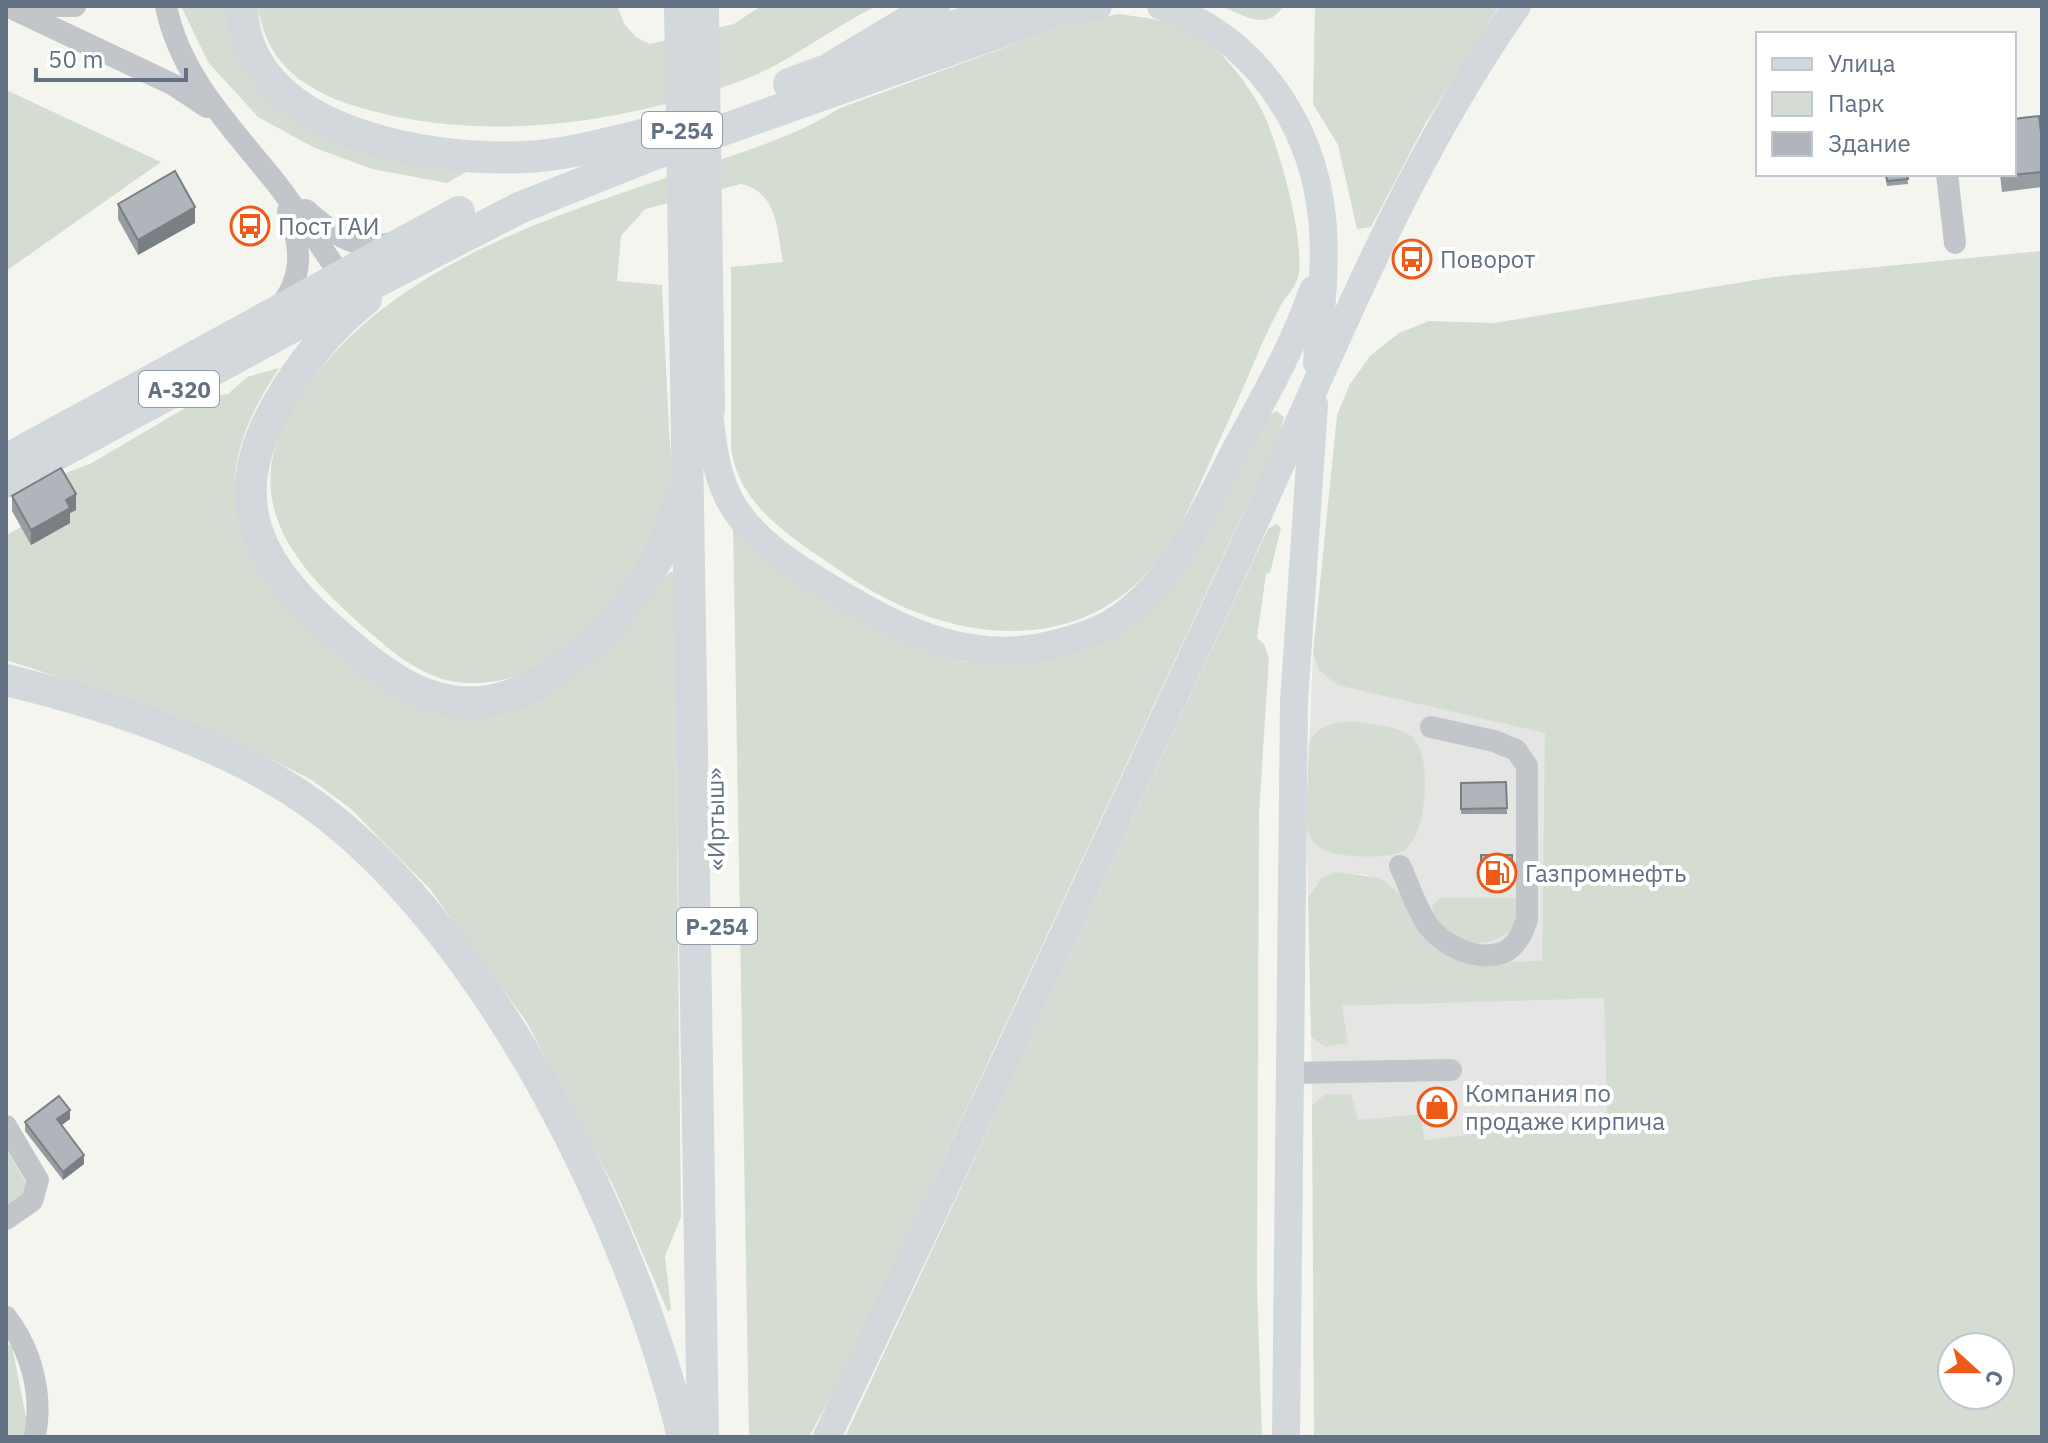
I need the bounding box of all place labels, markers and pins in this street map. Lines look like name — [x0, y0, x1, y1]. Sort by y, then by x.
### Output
bus stop icon: Пост ГАИ — [229, 205, 271, 247]
place label: Пост ГАИ — [278, 210, 380, 242]
bus stop icon: Поворот — [1391, 238, 1433, 280]
place label: Поворот — [1440, 243, 1535, 275]
fuel station icon: Газпромнефть — [1476, 852, 1518, 894]
place label: Газпромнефть — [1525, 857, 1686, 889]
place label: Компания по продаже кирпича — [1465, 1077, 1665, 1137]
shop icon: Компания по продаже кирпича — [1416, 1086, 1458, 1128]

